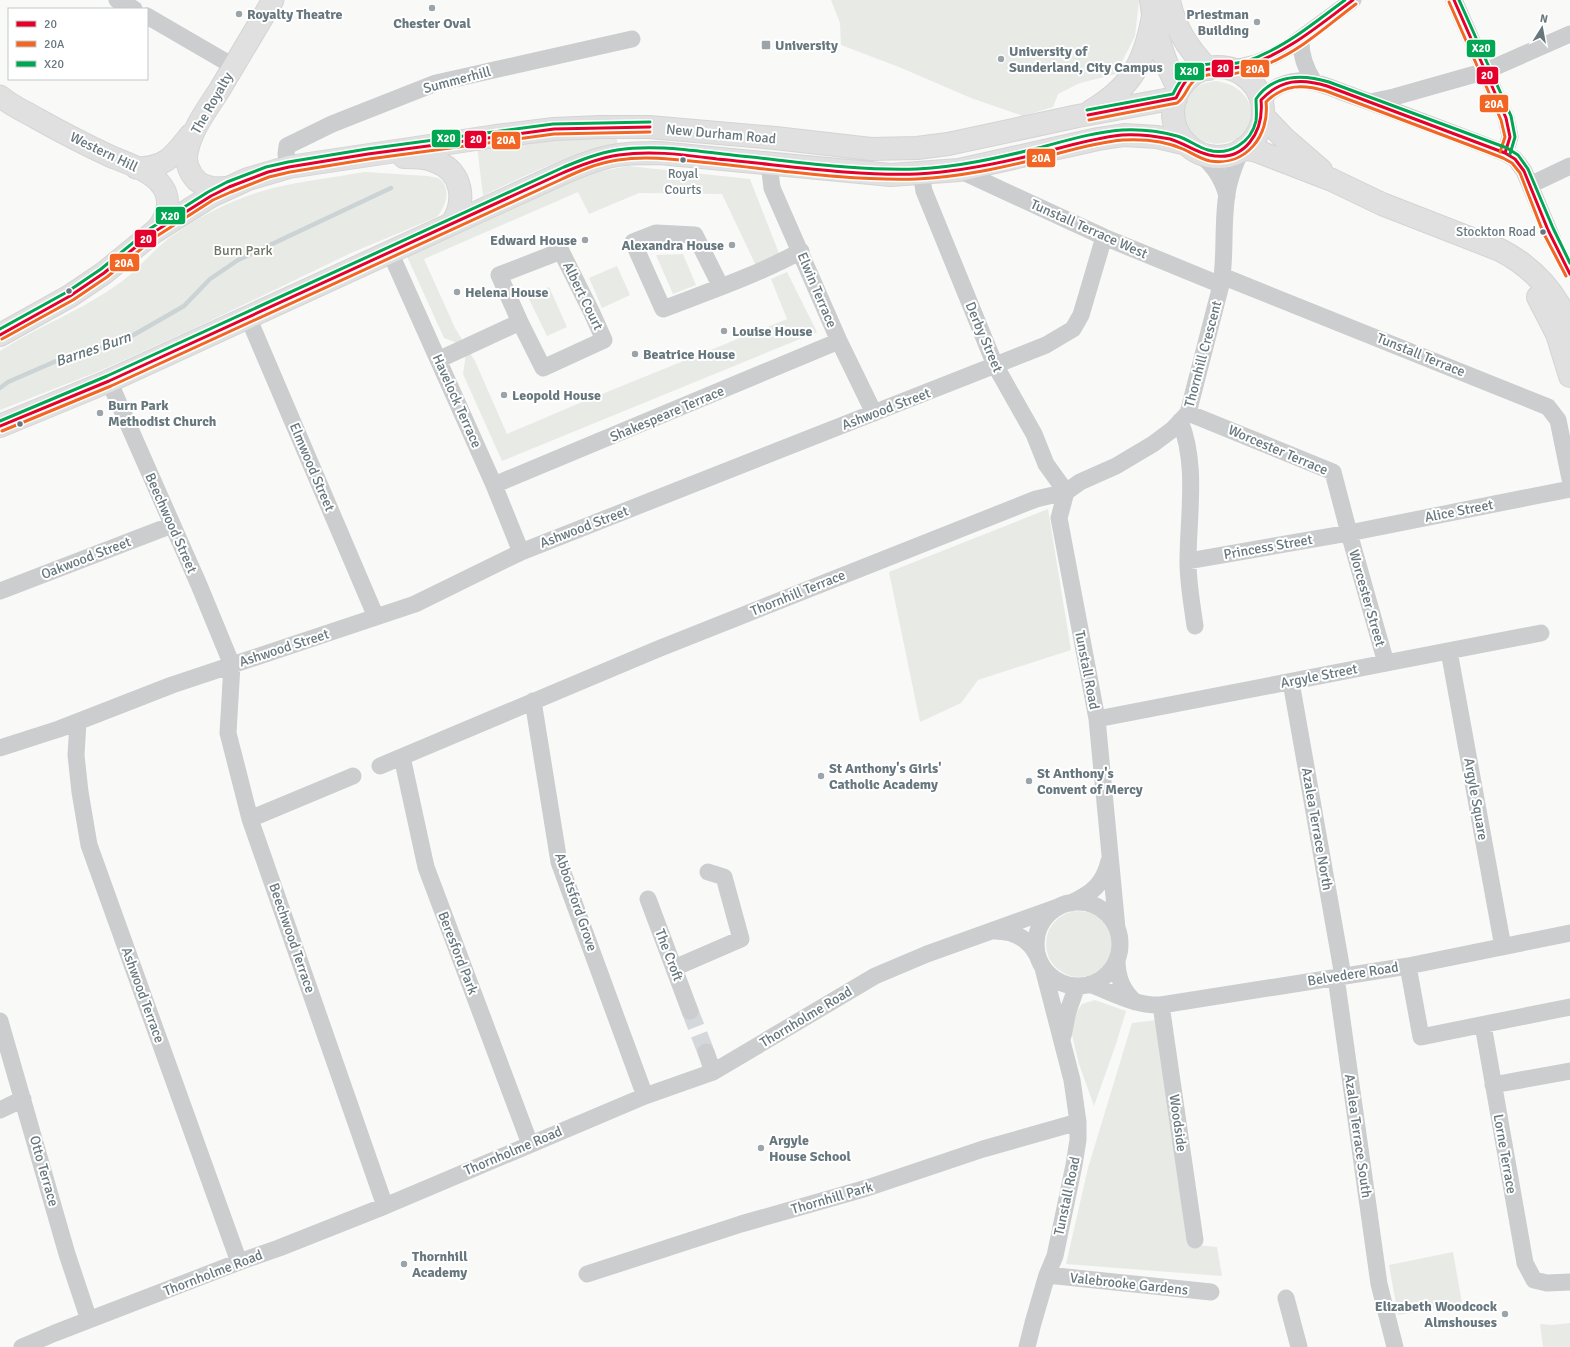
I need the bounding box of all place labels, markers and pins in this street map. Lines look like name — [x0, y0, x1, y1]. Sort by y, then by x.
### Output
marker: Chester Oval — [427, 3, 437, 13]
place label: Royalty Theatre — [247, 6, 343, 23]
place label: Priestman Building — [1186, 6, 1249, 39]
marker: Royalty Theatre — [234, 9, 244, 19]
place label: Chester Oval — [393, 15, 471, 32]
marker: Priestman Building — [1252, 17, 1262, 27]
place label: University — [775, 37, 838, 54]
marker: University — [760, 39, 772, 51]
place label: University of Sunderland, City Campus — [1009, 43, 1163, 76]
marker: University of Sunderland, City Campus — [996, 54, 1006, 64]
marker: Royal Courts — [678, 155, 688, 165]
place label: Royal Courts — [665, 166, 702, 198]
place label: Stockton Road — [1456, 224, 1536, 240]
marker: Stockton Road — [1538, 227, 1548, 237]
place label: Edward House — [490, 232, 577, 249]
marker: Edward House — [580, 235, 590, 245]
place label: Alexandra House — [621, 237, 724, 254]
marker: Alexandra House — [727, 240, 737, 250]
place label: Helena House — [465, 284, 548, 301]
unlabelled marker — [64, 286, 74, 296]
marker: Helena House — [452, 287, 462, 297]
place label: Louise House — [732, 323, 812, 340]
marker: Louise House — [719, 326, 729, 336]
place label: Beatrice House — [643, 346, 735, 363]
marker: Beatrice House — [630, 349, 640, 359]
place label: Leopold House — [512, 387, 601, 404]
marker: Leopold House — [499, 390, 509, 400]
place label: Burn Park Methodist Church — [108, 397, 217, 430]
marker: Burn Park Methodist Church — [95, 408, 105, 418]
unlabelled marker — [15, 419, 25, 429]
place label: St Anthony's Girls' Catholic Academy — [829, 760, 942, 793]
place label: St Anthony's Convent of Mercy — [1037, 765, 1143, 798]
marker: St Anthony's Girls' Catholic Academy — [816, 771, 826, 781]
marker: St Anthony's Convent of Mercy — [1024, 776, 1034, 786]
place label: Argyle House School — [769, 1132, 851, 1165]
marker: Argyle House School — [756, 1143, 766, 1153]
place label: Thornhill Academy — [412, 1248, 468, 1281]
marker: Thornhill Academy — [399, 1259, 409, 1269]
place label: Elizabeth Woodcock Almshouses — [1375, 1298, 1498, 1331]
marker: Elizabeth Woodcock Almshouses — [1500, 1309, 1510, 1319]

